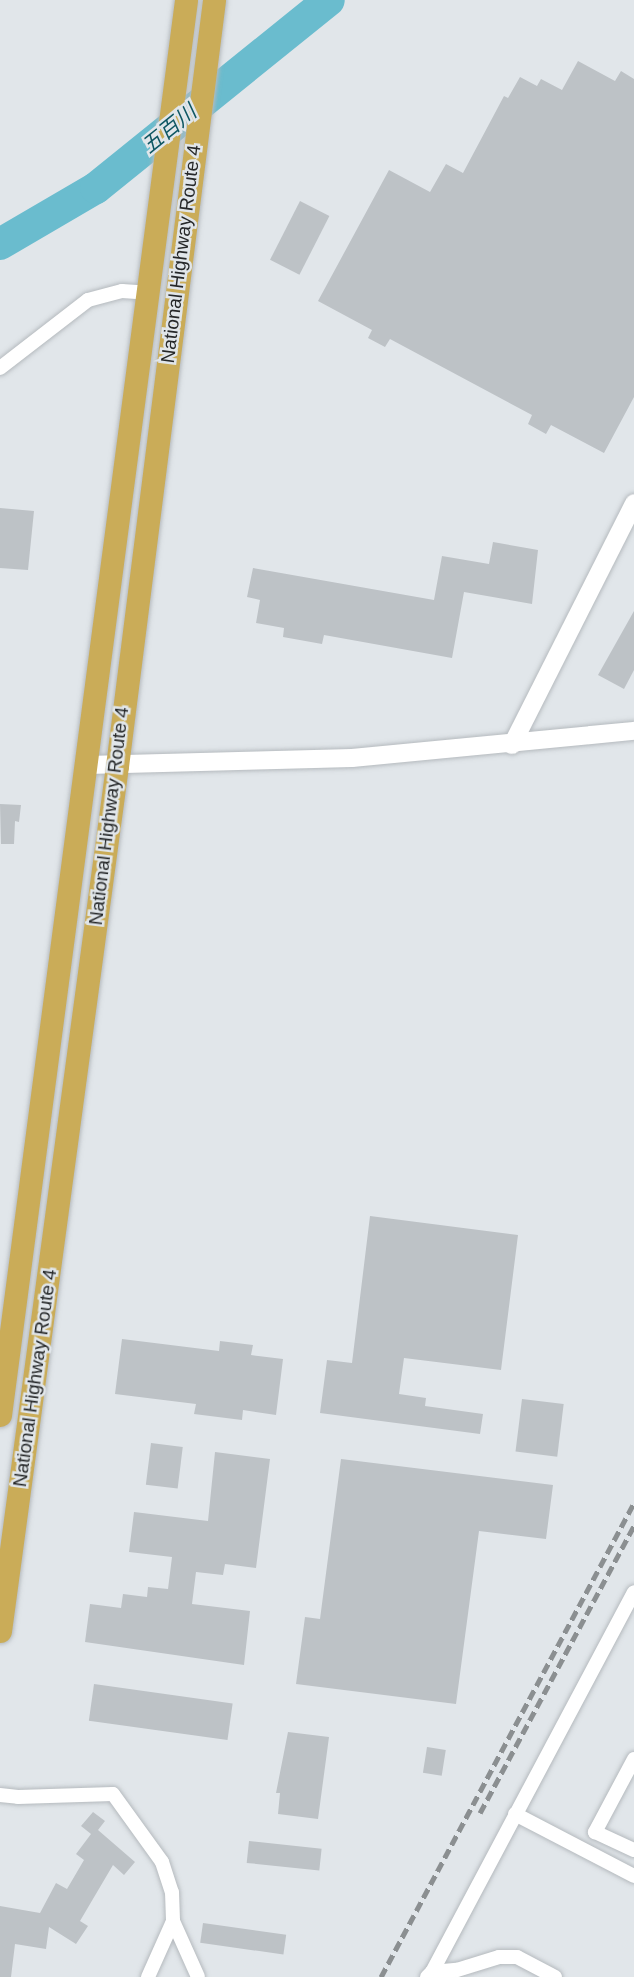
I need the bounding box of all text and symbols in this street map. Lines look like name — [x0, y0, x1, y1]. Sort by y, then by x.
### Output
water label: 五百川 — [137, 99, 201, 159]
street label: National Highway Route 4 — [156, 144, 206, 364]
street label: National Highway Route 4 — [84, 706, 134, 926]
street label: National Highway Route 4 — [8, 1268, 62, 1488]

